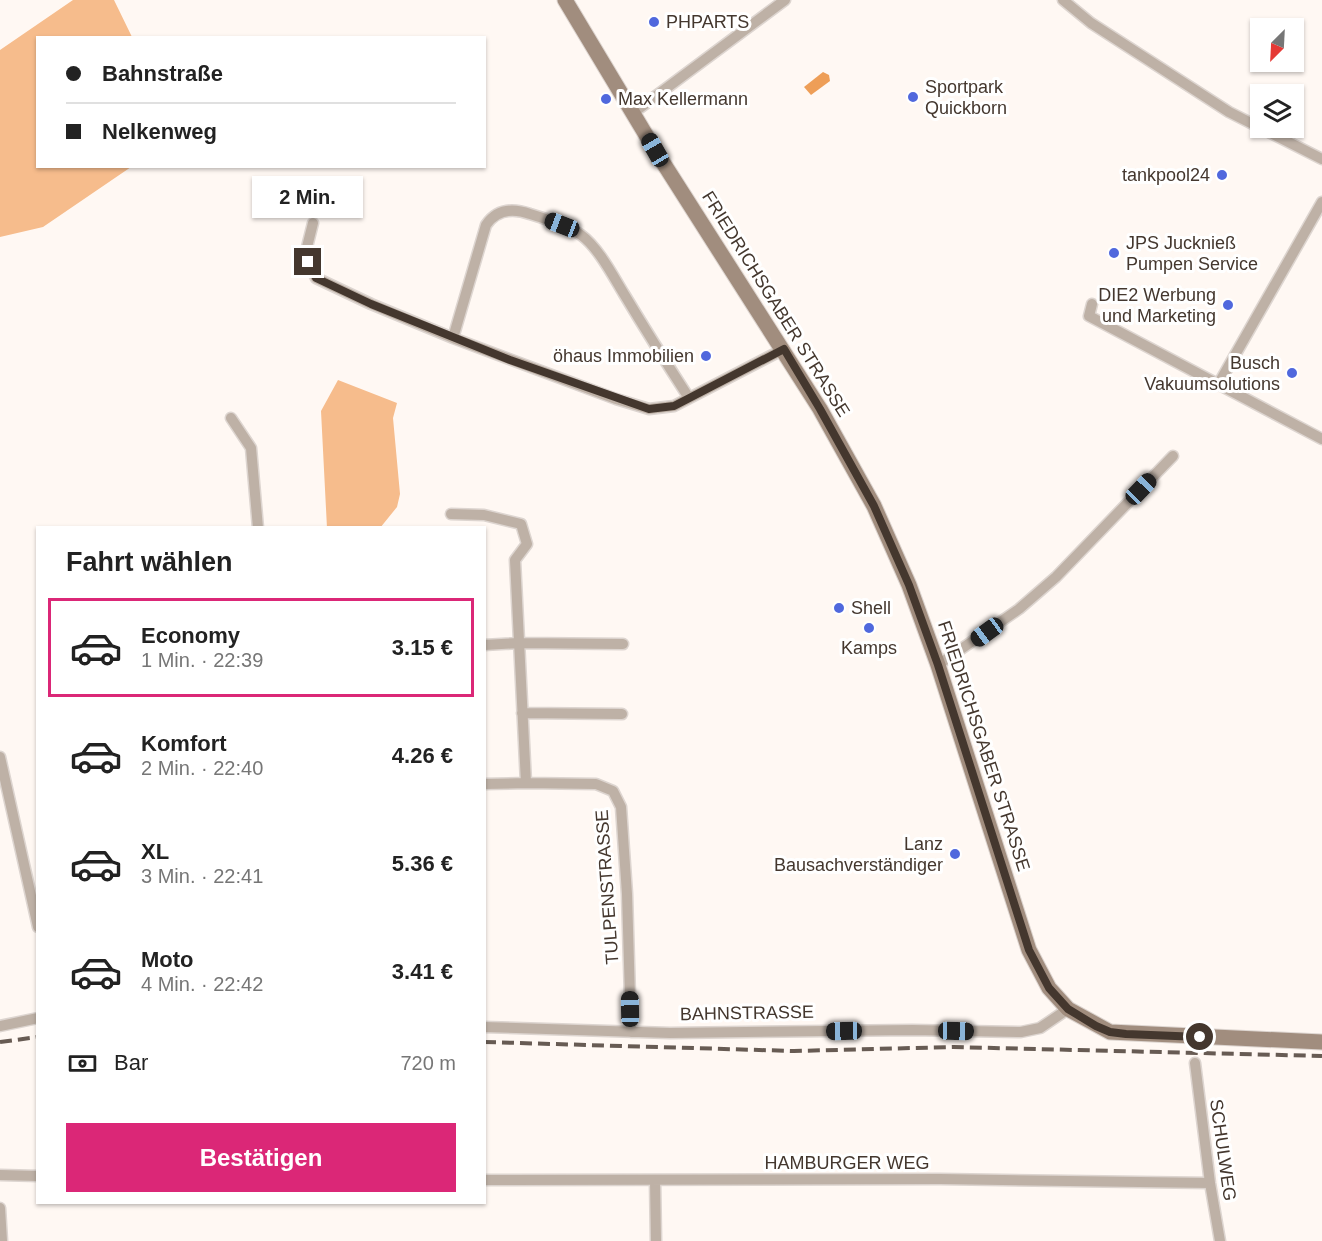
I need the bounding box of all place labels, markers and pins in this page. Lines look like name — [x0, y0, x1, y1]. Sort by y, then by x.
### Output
place label: PHPARTS — [666, 12, 749, 32]
marker: PHPARTS — [647, 15, 661, 29]
place label: Sportpark Quickborn — [925, 77, 1007, 118]
place label: Max Kellermann — [618, 89, 748, 109]
marker: Sportpark Quickborn — [906, 90, 920, 104]
marker: Max Kellermann — [599, 92, 613, 106]
place label: tankpool24 — [1122, 165, 1210, 185]
marker: tankpool24 — [1215, 168, 1229, 182]
place label: JPS Jucknieß Pumpen Service — [1126, 233, 1258, 274]
marker: JPS Jucknieß Pumpen Service — [1107, 246, 1121, 260]
place label: DIE2 Werbung und Marketing — [1098, 285, 1216, 326]
marker: DIE2 Werbung und Marketing — [1221, 298, 1235, 312]
place label: öhaus Immobilien — [553, 346, 694, 366]
marker: öhaus Immobilien — [699, 349, 713, 363]
place label: Busch Vakuumsolutions — [1144, 353, 1280, 394]
marker: Busch Vakuumsolutions — [1285, 366, 1299, 380]
place label: Shell — [851, 598, 891, 618]
marker: Shell — [832, 601, 846, 615]
marker: Kamps — [862, 621, 876, 635]
place label: Kamps — [841, 638, 897, 658]
place label: Lanz Bausachverständiger — [774, 834, 943, 875]
marker: Lanz Bausachverständiger — [948, 847, 962, 861]

